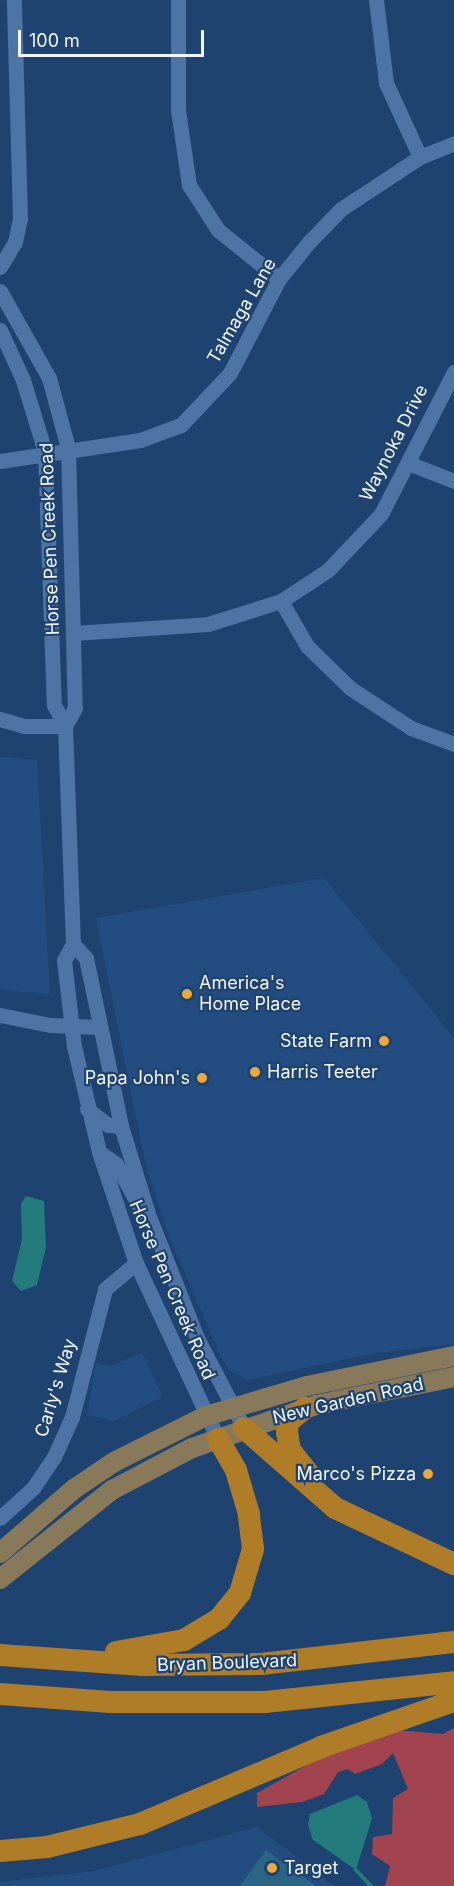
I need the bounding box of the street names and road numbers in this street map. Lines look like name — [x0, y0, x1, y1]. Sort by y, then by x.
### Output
street label: Talmaga Lane — [203, 254, 281, 368]
street label: Waynoka Drive — [355, 381, 433, 505]
street label: Horse Pen Creek Road — [36, 442, 64, 636]
street label: Horse Pen Creek Road — [124, 1197, 220, 1383]
street label: Carly's Way — [31, 1336, 81, 1440]
street label: New Garden Road — [270, 1373, 426, 1429]
street label: Bryan Boulevard — [157, 1650, 297, 1676]

